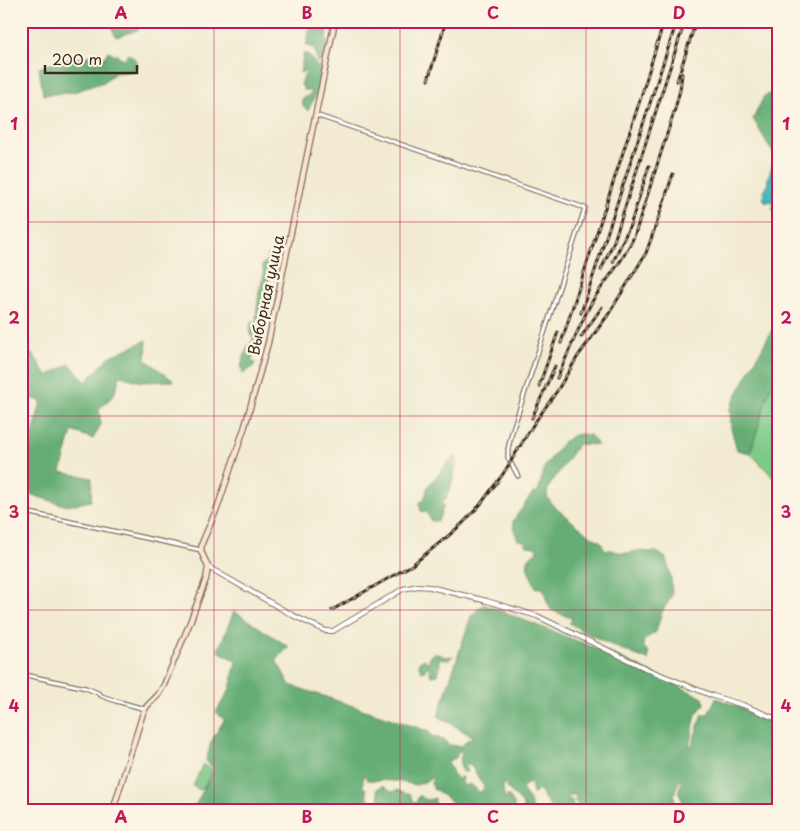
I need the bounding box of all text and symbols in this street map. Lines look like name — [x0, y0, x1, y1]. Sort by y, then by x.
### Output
text: A — [115, 0, 128, 24]
text: B — [302, 0, 313, 24]
text: C — [487, 0, 499, 24]
text: D — [673, 0, 685, 24]
scale bar — [45, 42, 138, 74]
text: 200 m — [52, 47, 102, 70]
text: 1 — [10, 111, 18, 135]
text: 1 — [782, 111, 790, 135]
street label: Выборная улица — [241, 232, 289, 357]
text: 2 — [8, 305, 20, 329]
text: 2 — [780, 305, 792, 329]
text: 3 — [9, 499, 19, 523]
text: 3 — [781, 499, 791, 523]
text: 4 — [9, 693, 20, 717]
text: 4 — [781, 693, 792, 717]
text: A — [115, 804, 128, 828]
text: B — [302, 804, 313, 828]
text: C — [487, 804, 499, 828]
text: D — [673, 804, 685, 828]

